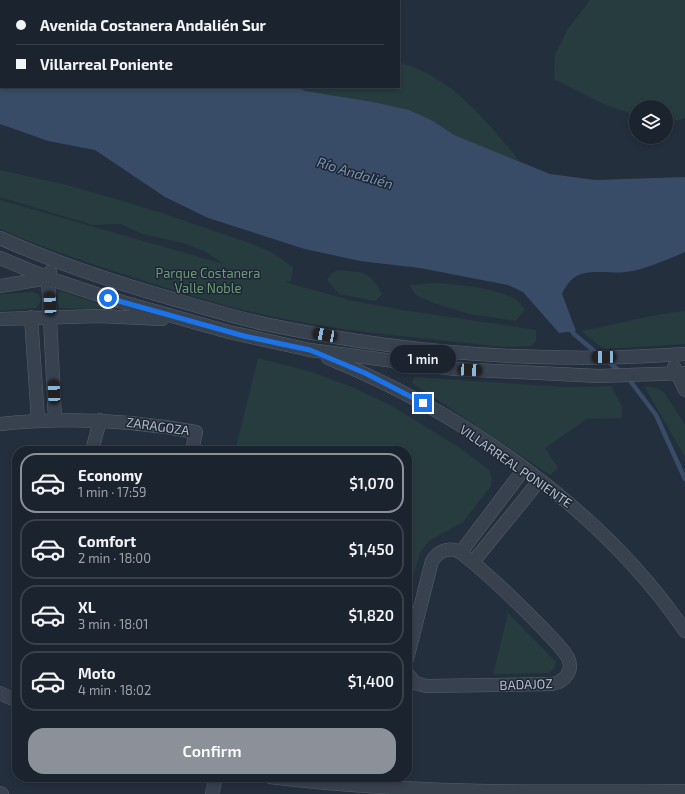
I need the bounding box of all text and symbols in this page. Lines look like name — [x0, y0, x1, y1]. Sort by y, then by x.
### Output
text: Avenida Costanera Andalién Sur — [40, 16, 266, 34]
text: Villarreal Poniente — [40, 55, 173, 73]
map controls — [629, 100, 673, 144]
button: layers — [629, 100, 673, 144]
water label: Río Andalién — [315, 153, 395, 192]
park label: Parque Costanera Valle Noble — [156, 265, 260, 296]
route start — [99, 289, 117, 307]
car — [43, 292, 57, 316]
car — [312, 327, 338, 343]
callout: 1 min — [390, 345, 456, 373]
text: 1 min — [408, 351, 438, 367]
car — [592, 351, 616, 363]
car — [458, 363, 482, 377]
car — [48, 380, 60, 404]
route end — [414, 394, 432, 412]
street label: ZARAGOZA — [125, 414, 191, 438]
street label: VILLARREAL PONIENTE — [457, 421, 575, 511]
icon: car — [30, 465, 66, 501]
text: Economy — [78, 466, 143, 484]
text: $1,070 — [349, 474, 394, 492]
text: 1 min · 17:59 — [78, 484, 146, 500]
icon: car — [30, 531, 66, 567]
text: Comfort — [78, 532, 136, 550]
text: $1,450 — [349, 540, 394, 558]
text: 2 min · 18:00 — [78, 550, 151, 566]
icon: car — [30, 597, 66, 633]
text: XL — [78, 598, 96, 616]
text: $1,820 — [348, 606, 394, 624]
text: 3 min · 18:01 — [78, 616, 148, 632]
icon: car — [30, 663, 66, 699]
text: Moto — [78, 664, 116, 682]
text: $1,400 — [348, 672, 394, 690]
street label: BADAJOZ — [499, 675, 553, 693]
text: 4 min · 18:02 — [78, 682, 151, 698]
button: Confirm — [28, 728, 396, 774]

